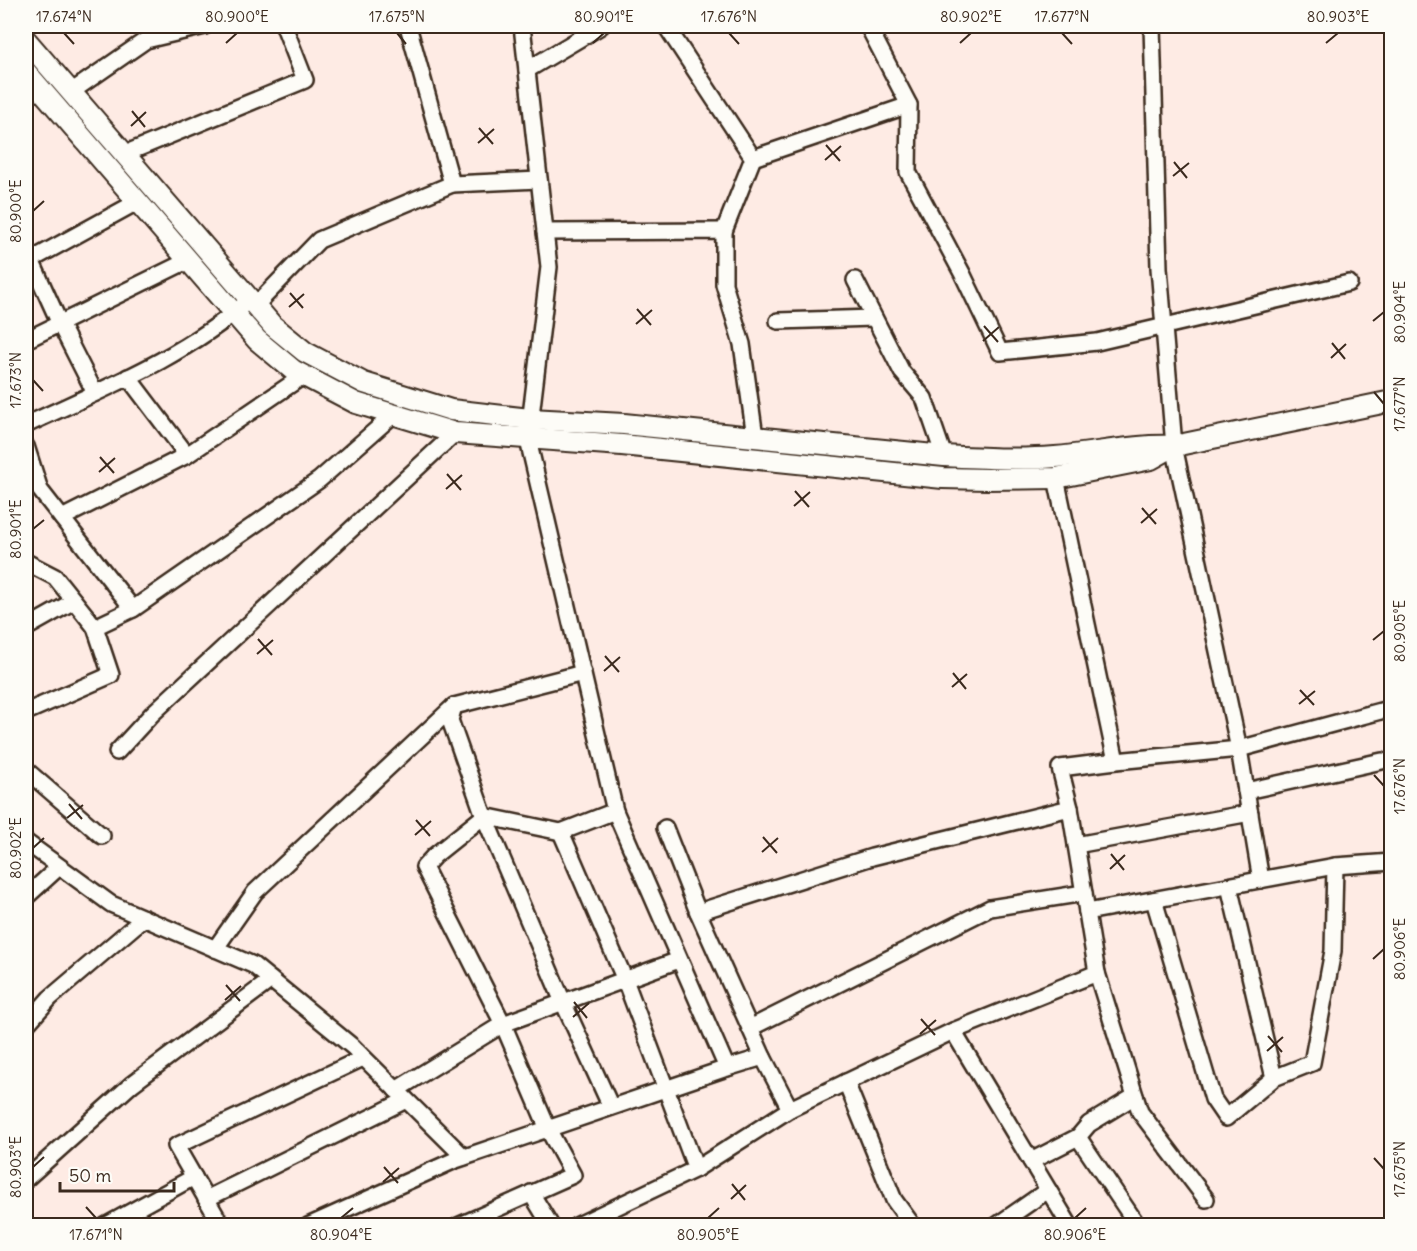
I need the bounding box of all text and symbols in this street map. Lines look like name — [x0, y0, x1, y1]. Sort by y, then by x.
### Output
text: 17.674°N — [36, 7, 92, 26]
text: 80.900°E — [205, 7, 269, 26]
text: 17.675°N — [369, 7, 425, 26]
text: 80.901°E — [574, 7, 634, 26]
text: 17.676°N — [701, 7, 757, 26]
text: 80.902°E — [940, 7, 1002, 26]
text: 17.677°N — [1034, 7, 1090, 26]
text: 80.903°E — [1307, 7, 1369, 26]
text: 80.900°E — [6, 179, 25, 243]
text: 80.904°E — [1390, 281, 1409, 343]
text: 17.673°N — [6, 352, 25, 408]
text: 17.677°N — [1390, 376, 1409, 432]
text: 80.901°E — [6, 499, 25, 559]
text: 80.905°E — [1390, 600, 1409, 662]
text: 17.676°N — [1390, 758, 1409, 814]
text: 80.902°E — [6, 817, 25, 879]
text: 80.906°E — [1390, 918, 1409, 980]
text: 80.903°E — [6, 1136, 25, 1198]
text: 17.675°N — [1390, 1141, 1409, 1197]
scale bar — [60, 1155, 174, 1193]
text: 50 m — [69, 1164, 111, 1187]
text: 17.671°N — [69, 1225, 123, 1244]
text: 80.904°E — [310, 1225, 372, 1244]
text: 80.905°E — [677, 1225, 739, 1244]
text: 80.906°E — [1044, 1225, 1106, 1244]

